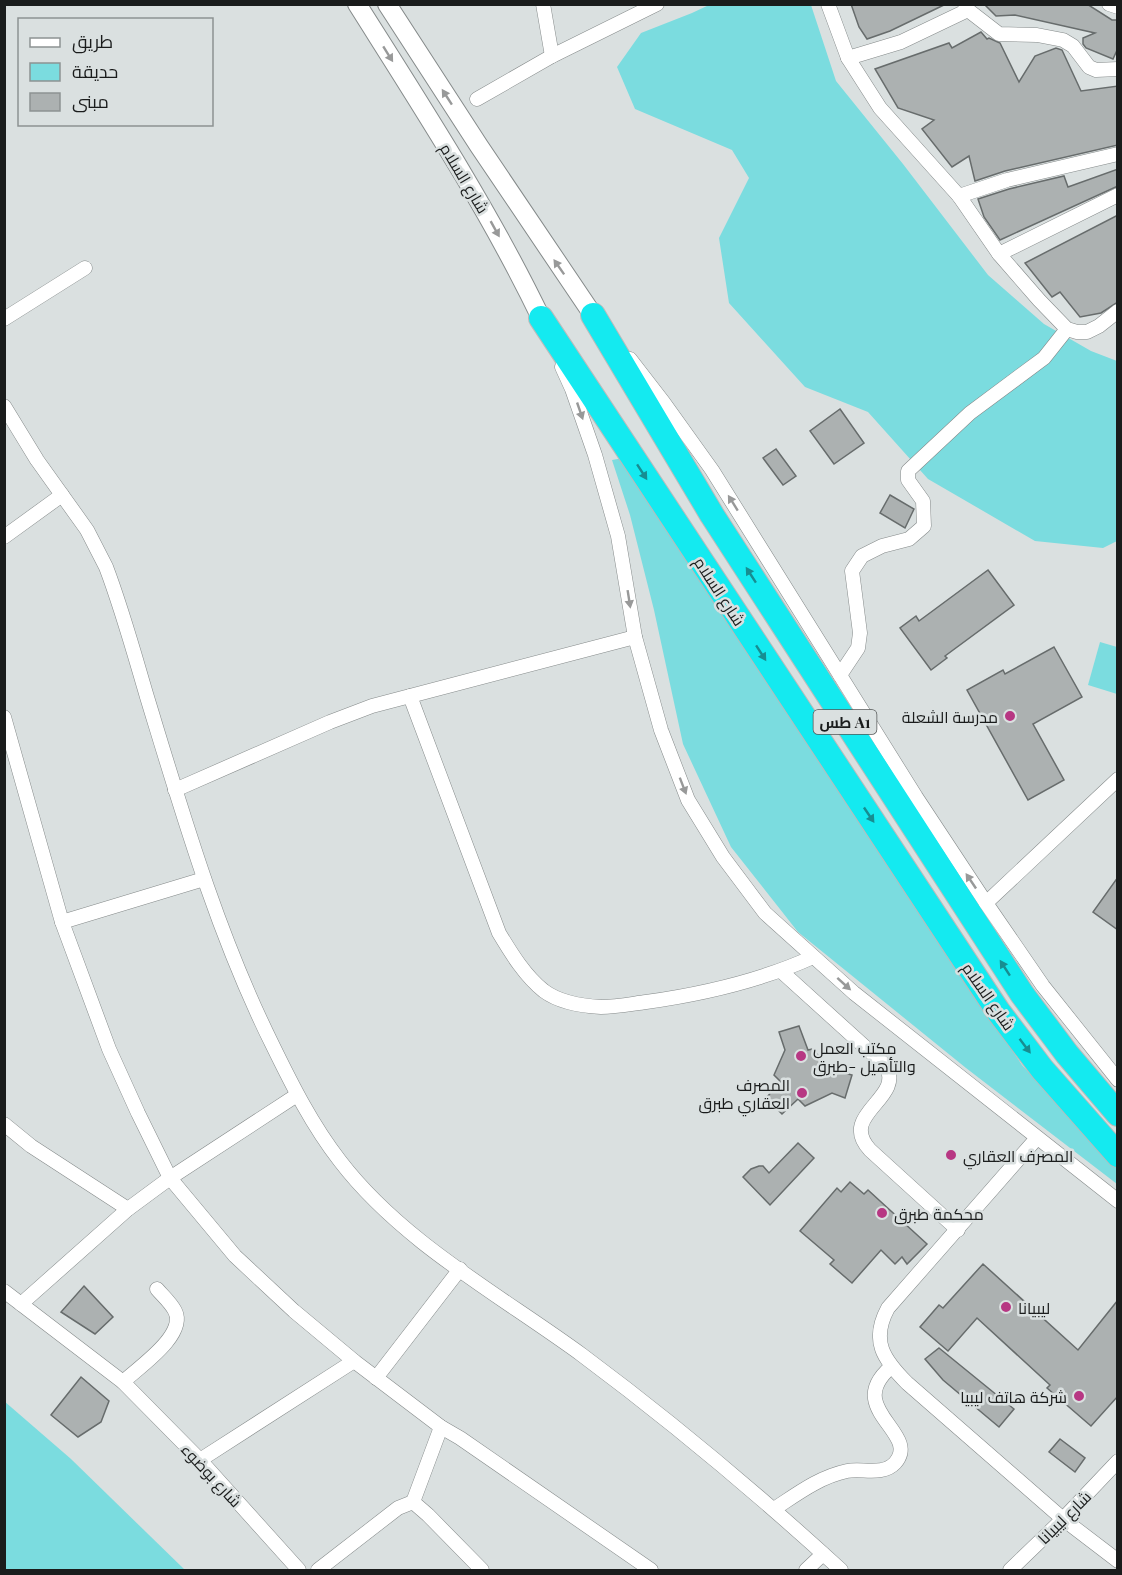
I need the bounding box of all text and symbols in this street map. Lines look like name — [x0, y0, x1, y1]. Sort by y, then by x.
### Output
legend — [18, 18, 213, 126]
text: طريق — [72, 29, 113, 54]
one-way arrow — [383, 46, 394, 62]
text: حديقة — [72, 59, 118, 83]
text: مبنى — [72, 89, 109, 113]
one-way arrow — [442, 89, 453, 105]
street label: شارع السلام — [434, 139, 494, 218]
one-way arrow — [490, 221, 500, 238]
one-way arrow — [553, 260, 565, 276]
one-way arrow — [575, 402, 585, 420]
one-way arrow — [636, 464, 648, 480]
one-way arrow — [727, 495, 738, 511]
street label: شارع السلام — [688, 552, 750, 631]
one-way arrow — [745, 567, 756, 583]
one-way arrow — [625, 590, 634, 609]
one-way arrow — [755, 645, 766, 661]
place label: مدرسة الشعلة — [902, 706, 998, 727]
marker: مدرسة الشعلة — [1003, 709, 1017, 723]
road number: طس A1 — [814, 710, 876, 734]
one-way arrow — [679, 777, 688, 795]
one-way arrow — [863, 807, 874, 824]
one-way arrow — [965, 873, 977, 889]
street label: شارع السلام — [956, 958, 1020, 1035]
one-way arrow — [1000, 960, 1011, 976]
one-way arrow — [836, 977, 851, 990]
place label: مكتب العمل والتأهيل -طبرق — [813, 1037, 916, 1077]
one-way arrow — [1019, 1039, 1031, 1054]
marker: مكتب العمل والتأهيل -طبرق — [794, 1049, 808, 1063]
place label: المصرف العقاري طبرق — [698, 1074, 790, 1117]
marker: المصرف العقاري طبرق — [795, 1086, 809, 1100]
place label: المصرف العقاري — [963, 1145, 1073, 1170]
marker: المصرف العقاري — [944, 1148, 958, 1162]
place label: محكمة طبرق — [894, 1203, 984, 1225]
marker: محكمة طبرق — [875, 1206, 889, 1220]
place label: ليبيانا — [1018, 1297, 1050, 1318]
marker: ليبيانا — [999, 1300, 1013, 1314]
place label: شركة هاتف ليبيا — [960, 1386, 1067, 1407]
marker: شركة هاتف ليبيا — [1072, 1389, 1086, 1403]
street label: شارع بوضوء — [176, 1439, 247, 1513]
street label: شارع ليبيانا — [1033, 1486, 1097, 1550]

